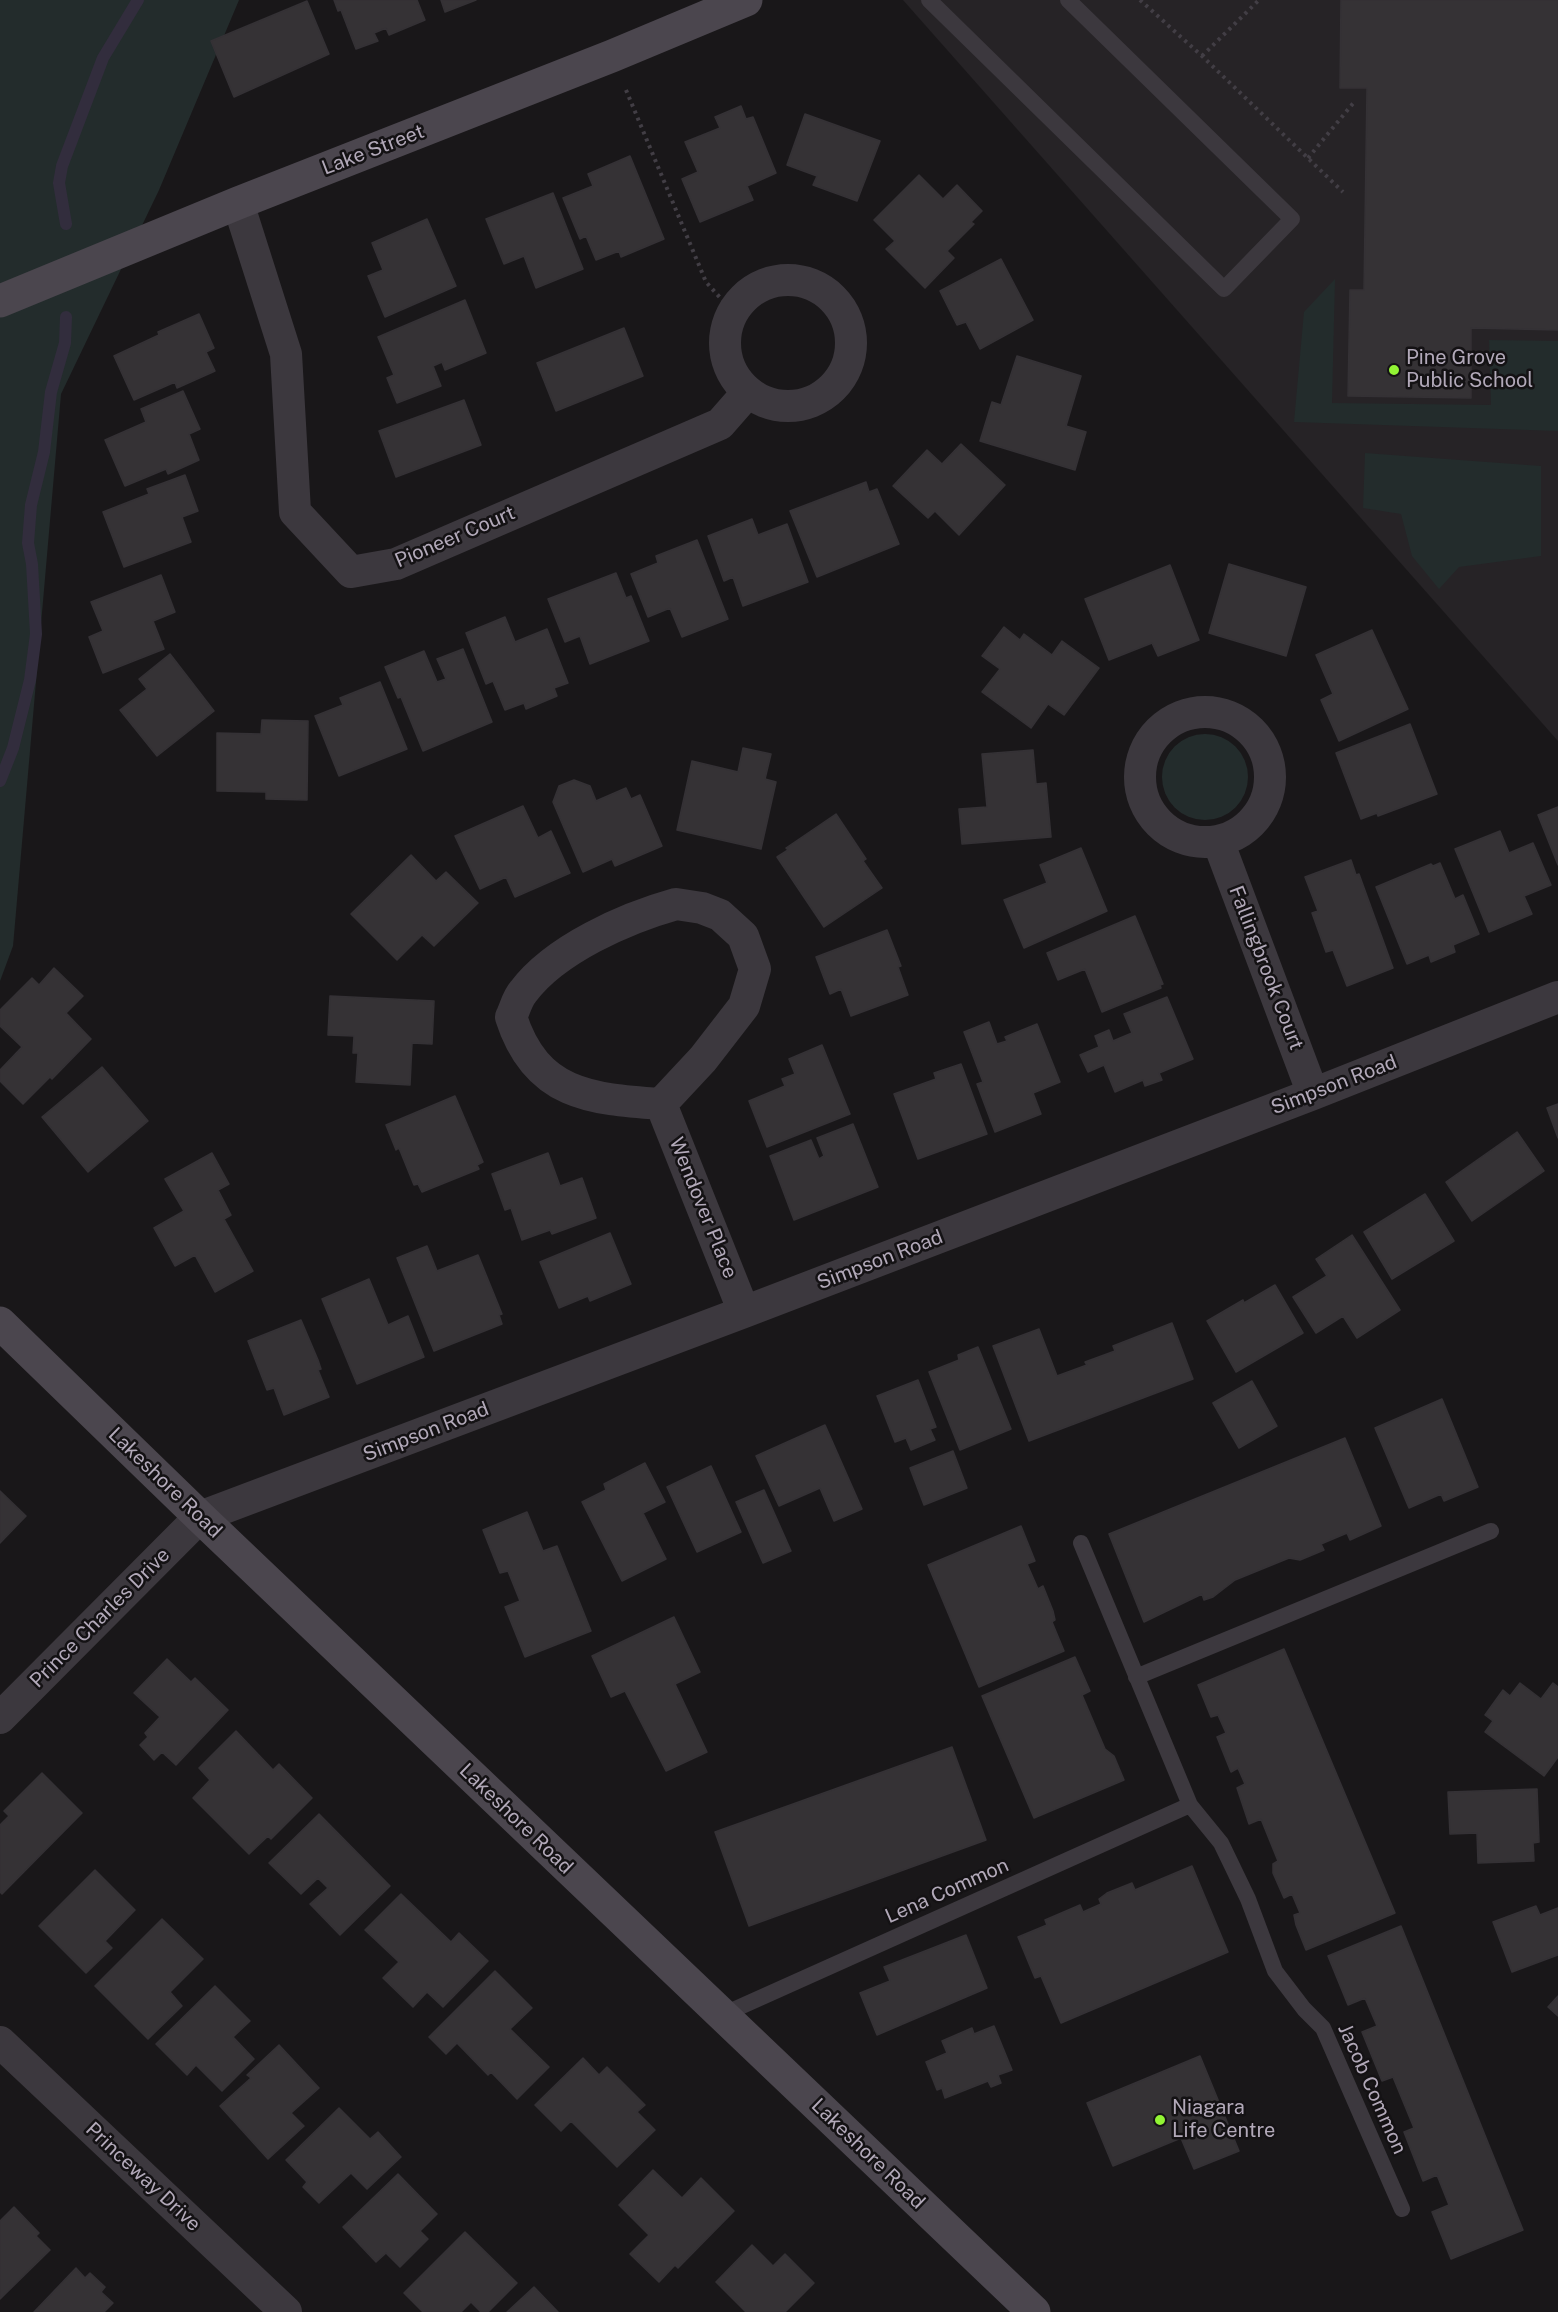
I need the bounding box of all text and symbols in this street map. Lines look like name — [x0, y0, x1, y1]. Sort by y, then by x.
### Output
street label: Lake Street — [318, 120, 428, 180]
place label: Pine Grove Public School — [1406, 346, 1533, 393]
marker: Pine Grove Public School — [1387, 363, 1401, 377]
street label: Pioneer Court — [391, 501, 519, 573]
street label: Fallingbrook Court — [1224, 883, 1308, 1053]
street label: Simpson Road — [1268, 1050, 1400, 1120]
street label: Wendover Place — [664, 1134, 742, 1282]
street label: Simpson Road — [814, 1225, 946, 1295]
street label: Simpson Road — [360, 1397, 492, 1467]
street label: Lakeshore Road — [103, 1423, 227, 1543]
street label: Prince Charles Drive — [25, 1543, 175, 1693]
street label: Lakeshore Road — [454, 1759, 578, 1879]
street label: Lena Common — [882, 1853, 1012, 1929]
street label: Jacob Common — [1333, 2020, 1411, 2158]
street label: Lakeshore Road — [806, 2094, 930, 2214]
place label: Niagara Life Centre — [1172, 2096, 1275, 2143]
marker: Niagara Life Centre — [1153, 2113, 1167, 2127]
street label: Princeway Drive — [80, 2118, 206, 2236]

